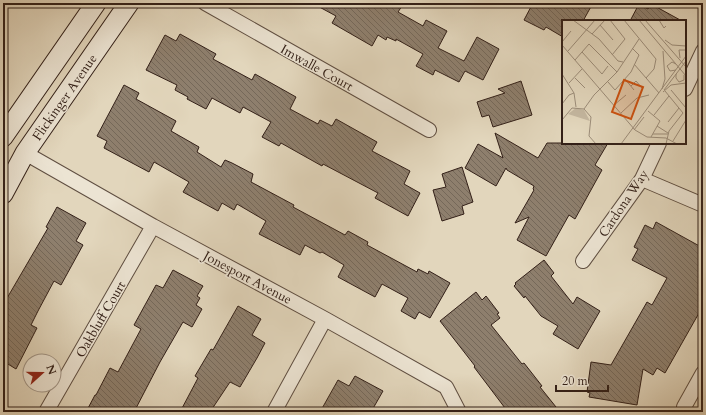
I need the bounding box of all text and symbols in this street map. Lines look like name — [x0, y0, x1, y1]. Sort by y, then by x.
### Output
inset map — [562, 20, 686, 144]
street label: Imwalle Court — [277, 41, 356, 95]
street label: Flickinger Avenue — [28, 51, 101, 144]
street label: Cardona Way — [595, 166, 653, 241]
street label: Jonesport Avenue — [198, 246, 295, 309]
street label: Oakbluff Court — [72, 278, 130, 361]
north arrow — [22, 353, 62, 393]
text: N — [42, 362, 60, 377]
scale bar — [556, 367, 608, 393]
text: 20 m — [562, 373, 589, 389]

